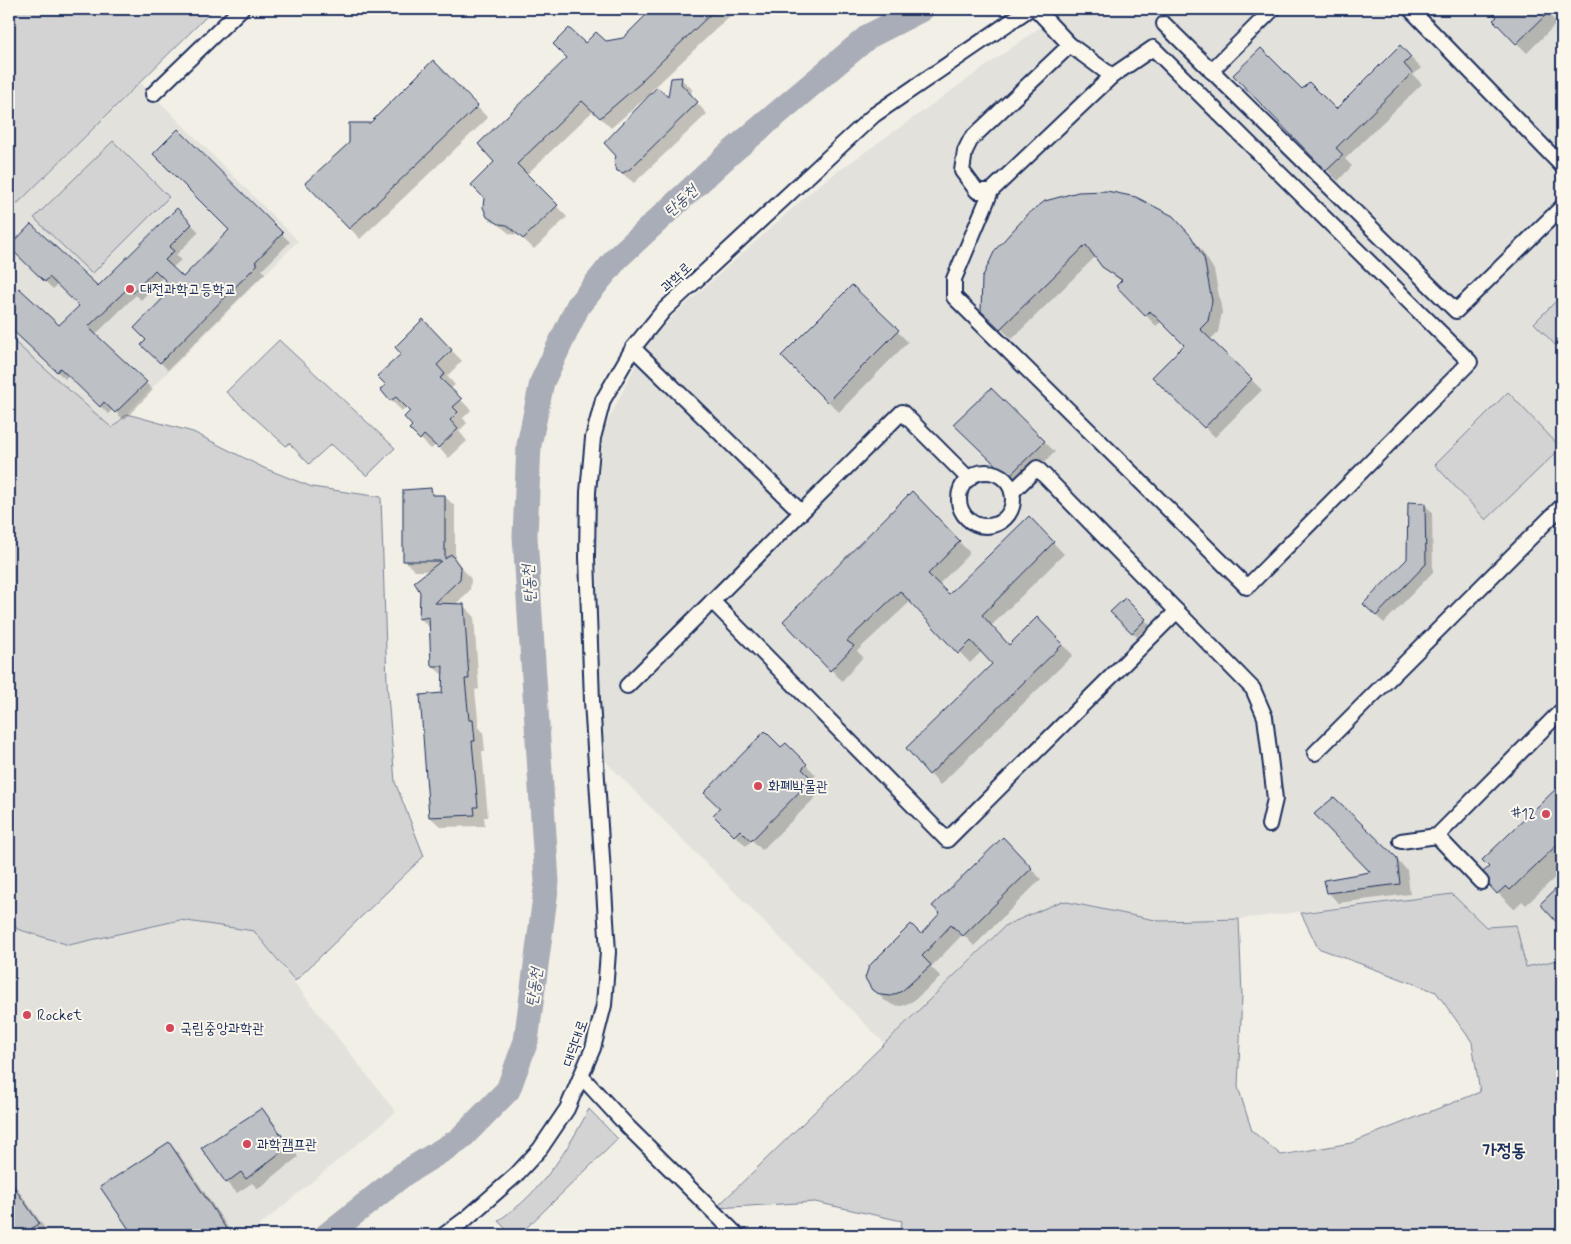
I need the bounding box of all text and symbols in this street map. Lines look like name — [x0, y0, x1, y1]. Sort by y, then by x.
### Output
water label: 탄동천 — [660, 179, 704, 222]
street label: 과학로 — [657, 258, 697, 297]
place label: 대전과학고등학교 — [140, 280, 237, 300]
marker: 대전과학고등학교 — [124, 283, 136, 295]
water label: 탄동천 — [518, 562, 541, 604]
place label: 화폐박물관 — [768, 777, 828, 797]
marker: 화폐박물관 — [752, 780, 764, 792]
place label: #12 — [1510, 805, 1536, 825]
marker: #12 — [1540, 808, 1552, 820]
water label: 탄동천 — [521, 965, 548, 1008]
place label: Rocket — [37, 1006, 82, 1026]
marker: Rocket — [21, 1009, 33, 1021]
street label: 대덕대로 — [559, 1017, 593, 1069]
place label: 국립중앙과학관 — [180, 1019, 265, 1039]
marker: 국립중앙과학관 — [164, 1022, 176, 1034]
place label: 과학캠프관 — [257, 1135, 317, 1155]
marker: 과학캠프관 — [241, 1138, 253, 1150]
district label: 가정동 — [1482, 1139, 1526, 1163]

